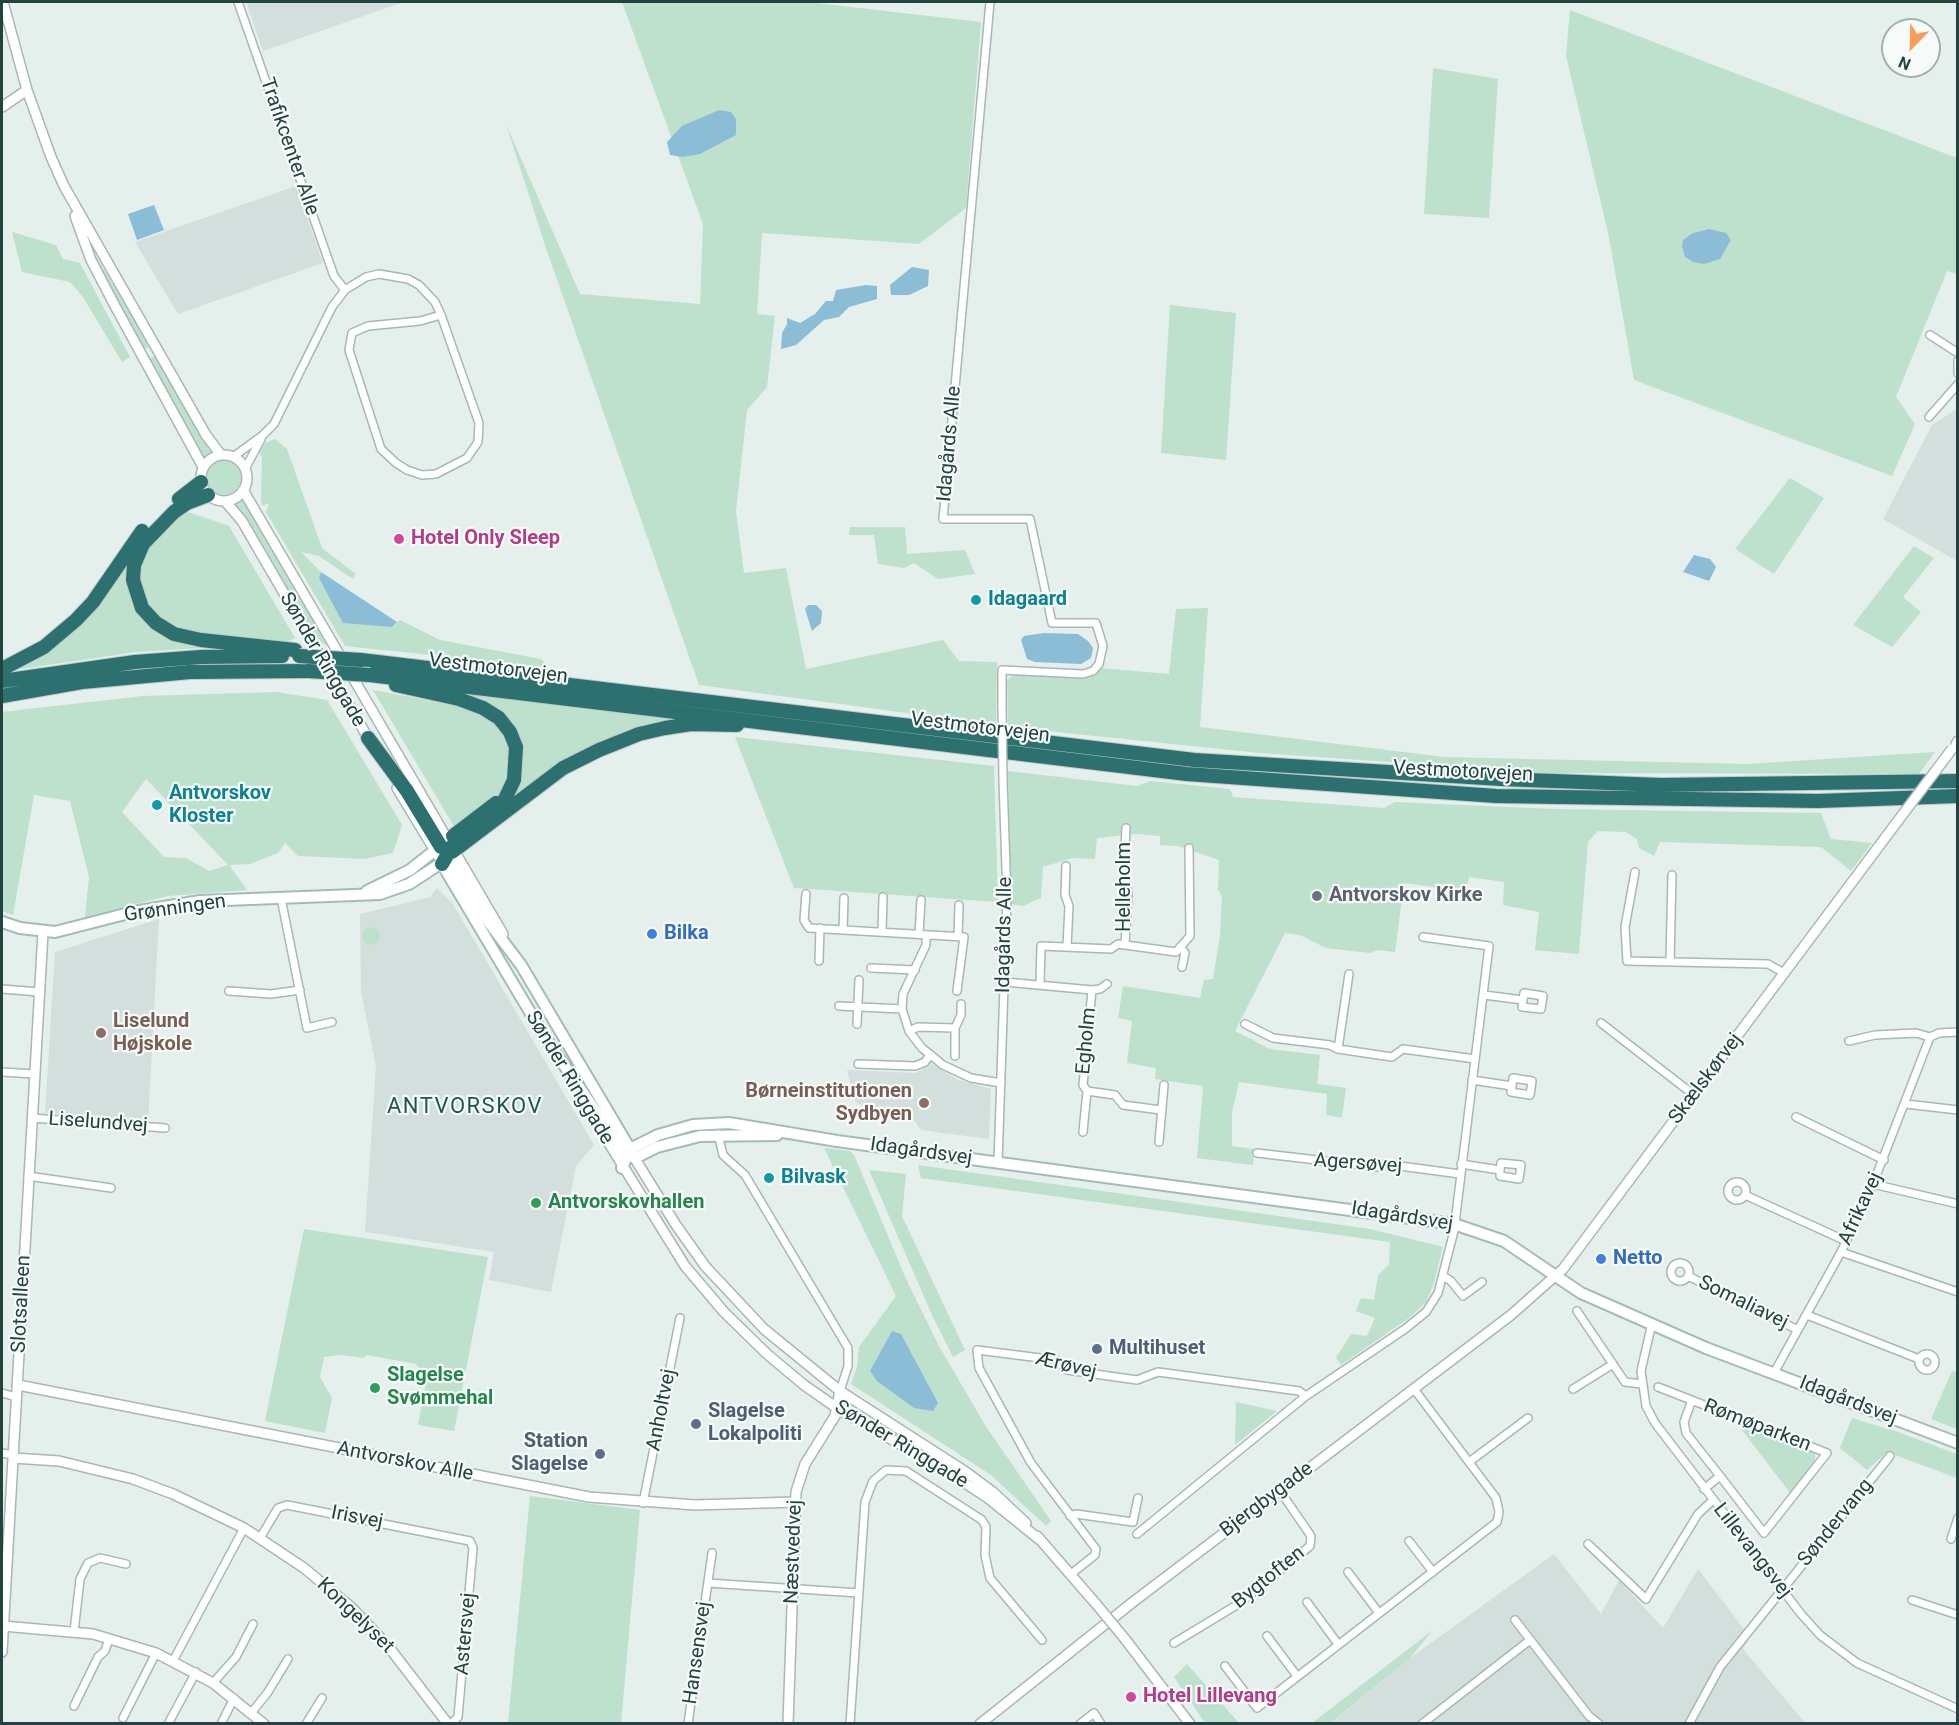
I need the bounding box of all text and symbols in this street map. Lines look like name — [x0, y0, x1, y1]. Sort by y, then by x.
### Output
north arrow — [1881, 18, 1941, 78]
text: N — [1896, 52, 1913, 74]
street label: Trafikcenter Alle — [254, 75, 324, 219]
street label: Idagårds Alle — [933, 385, 967, 503]
place label: Hotel Only Sleep — [411, 527, 560, 551]
marker: Hotel Only Sleep — [392, 532, 406, 546]
street label: Sønder Ringgade — [274, 588, 370, 732]
place label: Idagaard — [988, 588, 1067, 612]
marker: Idagaard — [969, 593, 983, 607]
street label: Vestmotorvejen — [427, 649, 569, 689]
street label: Vestmotorvejen — [909, 708, 1051, 748]
street label: Vestmotorvejen — [1392, 756, 1534, 788]
place label: Antvorskov Kloster — [169, 782, 271, 829]
marker: Antvorskov Kloster — [150, 798, 164, 812]
street label: Helleholm — [1113, 842, 1137, 932]
street label: Idagårds Alle — [992, 877, 1018, 993]
place label: Antvorskov Kirke — [1329, 884, 1483, 908]
marker: Antvorskov Kirke — [1310, 889, 1324, 903]
street label: Grønningen — [123, 890, 227, 928]
place label: Bilka — [664, 922, 709, 946]
marker: Bilka — [645, 927, 659, 941]
street label: Egholm — [1072, 1006, 1102, 1076]
street label: Sønder Ringgade — [520, 1007, 618, 1149]
place label: Liselund Højskole — [113, 1010, 192, 1057]
marker: Liselund Højskole — [94, 1026, 108, 1040]
street label: Skælskørvej — [1664, 1029, 1748, 1129]
place label: Børneinstitutionen Sydbyen — [745, 1080, 912, 1127]
district label: ANTVORSKOV — [387, 1094, 543, 1120]
marker: Børneinstitutionen Sydbyen — [917, 1096, 931, 1110]
street label: Liselundvej — [47, 1108, 149, 1138]
street label: Idagårdsvej — [868, 1133, 974, 1171]
street label: Agersøvej — [1313, 1149, 1403, 1179]
place label: Bilvask — [781, 1166, 846, 1190]
street label: Afrikavej — [1834, 1169, 1888, 1249]
marker: Bilvask — [762, 1171, 776, 1185]
place label: Antvorskovhallen — [548, 1191, 704, 1215]
marker: Antvorskovhallen — [529, 1196, 543, 1210]
street label: Idagårdsvej — [1349, 1197, 1455, 1237]
place label: Netto — [1613, 1247, 1662, 1271]
marker: Netto — [1594, 1252, 1608, 1266]
street label: Slotsalleen — [7, 1255, 37, 1353]
street label: Somaliavej — [1694, 1271, 1792, 1335]
place label: Multihuset — [1109, 1337, 1205, 1361]
marker: Multihuset — [1090, 1342, 1104, 1356]
street label: Ærøvej — [1033, 1347, 1099, 1385]
place label: Slagelse Svømmehal — [387, 1364, 493, 1411]
street label: Anholtvej — [642, 1367, 682, 1453]
street label: Idagårdsvej — [1796, 1371, 1900, 1431]
marker: Slagelse Svømmehal — [368, 1381, 382, 1395]
street label: Rømøparken — [1700, 1395, 1814, 1457]
street label: Sønder Ringgade — [830, 1396, 972, 1494]
place label: Slagelse Lokalpoliti — [708, 1400, 802, 1447]
marker: Slagelse Lokalpoliti — [689, 1417, 703, 1431]
place label: Station Slagelse — [511, 1430, 588, 1477]
street label: Antvorskov Alle — [335, 1437, 475, 1487]
marker: Station Slagelse — [593, 1447, 607, 1461]
street label: Bjergbygade — [1216, 1457, 1318, 1543]
street label: Søndervang — [1793, 1474, 1879, 1572]
street label: Næstvedvej — [780, 1499, 808, 1605]
street label: Lillevangsvej — [1708, 1499, 1796, 1603]
street label: Irisvej — [329, 1501, 385, 1535]
street label: Bygtoften — [1228, 1542, 1310, 1614]
street label: Kongelyset — [311, 1573, 399, 1659]
street label: Astersvej — [450, 1592, 482, 1676]
street label: Hansensvej — [679, 1600, 717, 1706]
place label: Hotel Lillevang — [1143, 1685, 1277, 1709]
marker: Hotel Lillevang — [1124, 1690, 1138, 1704]

